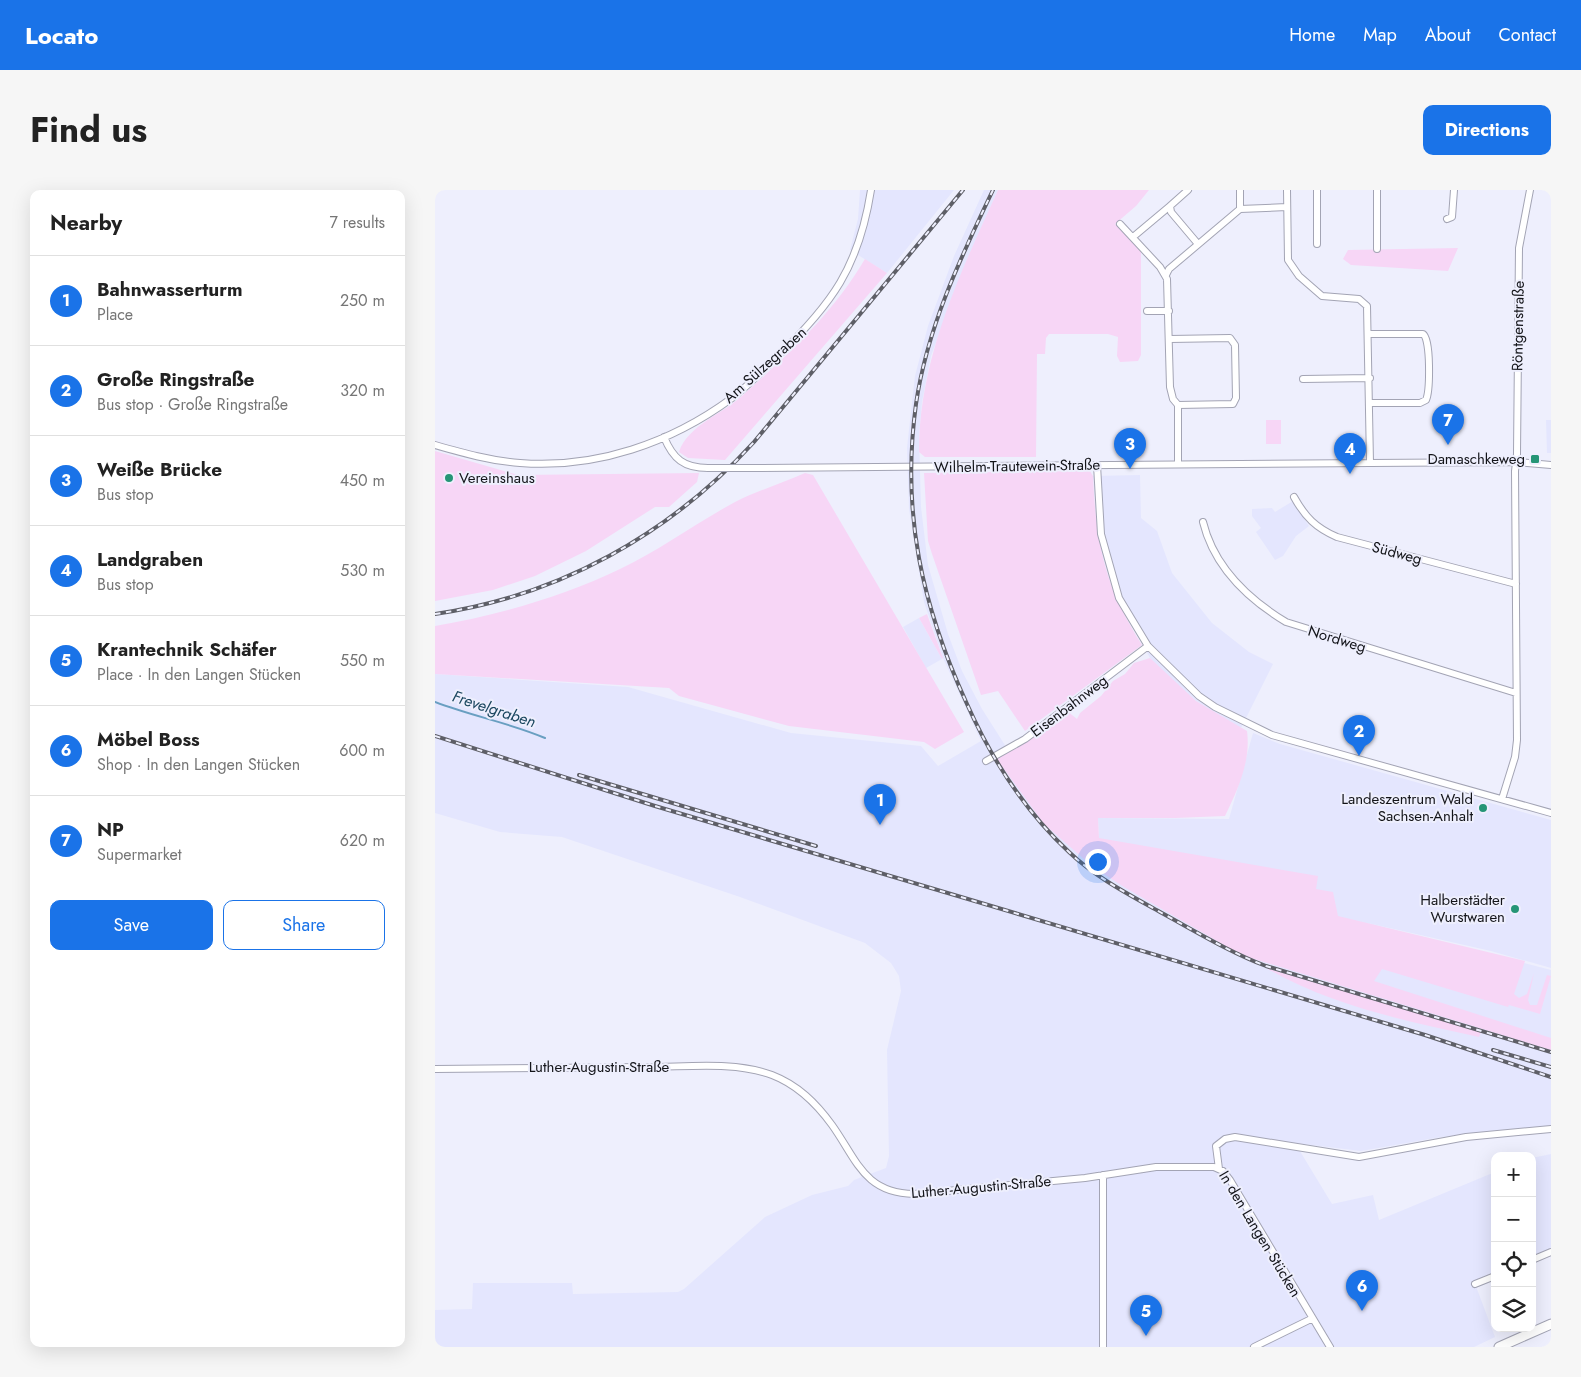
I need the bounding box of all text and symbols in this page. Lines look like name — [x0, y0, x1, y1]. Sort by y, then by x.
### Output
text: Locato — [25, 18, 98, 53]
text: Home — [1289, 22, 1335, 48]
text: Map — [1363, 22, 1397, 48]
text: About — [1425, 22, 1470, 48]
text: Contact — [1498, 22, 1556, 48]
text: Find us — [30, 105, 147, 155]
button: Directions — [1423, 105, 1551, 155]
text: Nearby — [50, 208, 122, 238]
text: 7 results — [329, 211, 385, 234]
text: Bahnwasserturm — [97, 276, 243, 303]
street label: Röntgenstraße — [1506, 280, 1530, 371]
text: 1 — [62, 289, 70, 312]
text: 250 m — [340, 289, 385, 312]
text: Place — [97, 303, 133, 326]
street label: Am Sülzegraben — [719, 322, 811, 408]
text: Große Ringstraße — [97, 366, 254, 393]
text: 2 — [61, 379, 71, 402]
text: 320 m — [340, 379, 385, 402]
text: Bus stop · Große Ringstraße — [97, 393, 288, 416]
pin: 7 — [1432, 404, 1464, 445]
pin: 3 — [1114, 428, 1146, 469]
pin: 4 — [1334, 433, 1366, 474]
place label: Damaschkeweg — [1427, 448, 1525, 470]
marker: Damaschkeweg — [1529, 453, 1541, 465]
street label: Wilhelm-Trautewein-Straße — [934, 454, 1101, 478]
text: Weiße Brücke — [97, 456, 222, 483]
place label: Vereinshaus — [459, 467, 535, 489]
text: 3 — [61, 469, 71, 492]
text: 450 m — [340, 469, 385, 492]
marker: Vereinshaus — [443, 472, 455, 484]
text: Bus stop — [97, 483, 154, 506]
street label: Südweg — [1370, 536, 1424, 570]
text: Landgraben — [97, 546, 203, 573]
text: 4 — [60, 559, 72, 582]
text: 530 m — [340, 559, 385, 582]
text: Bus stop — [97, 573, 154, 596]
street label: Nordweg — [1305, 620, 1369, 658]
text: Krantechnik Schäfer — [97, 636, 277, 663]
text: 5 — [61, 649, 71, 672]
text: 550 m — [340, 649, 385, 672]
text: Place · In den Langen Stücken — [97, 663, 301, 686]
street label: Eisenbahnweg — [1026, 670, 1112, 742]
water label: Frevelgraben — [449, 685, 539, 733]
pin: 2 — [1343, 715, 1375, 756]
text: Möbel Boss — [97, 726, 200, 753]
text: 6 — [61, 739, 71, 762]
text: 600 m — [339, 739, 385, 762]
text: Shop · In den Langen Stücken — [97, 753, 300, 776]
pin: 1 — [864, 784, 896, 825]
place label: Landeszentrum Wald Sachsen-Anhalt — [1341, 788, 1473, 827]
marker: Landeszentrum Wald Sachsen-Anhalt — [1477, 802, 1489, 814]
text: NP — [97, 816, 124, 843]
text: 7 — [61, 829, 71, 852]
text: 620 m — [340, 829, 385, 852]
text: Supermarket — [97, 843, 182, 866]
your location — [1085, 849, 1111, 875]
place label: Halberstädter Wurstwaren — [1420, 889, 1506, 928]
button: Save — [50, 900, 213, 950]
button: Share — [223, 900, 385, 950]
marker: Halberstädter Wurstwaren — [1509, 903, 1521, 915]
street label: Luther-Augustin-Straße — [529, 1056, 670, 1078]
map controls — [1491, 1152, 1536, 1332]
button: + — [1491, 1152, 1536, 1197]
street label: In den Langen Stücken — [1213, 1167, 1307, 1301]
street label: Luther-Augustin-Straße — [910, 1170, 1052, 1204]
button: − — [1491, 1197, 1536, 1242]
button: locate — [1491, 1242, 1536, 1287]
pin: 6 — [1346, 1270, 1378, 1311]
button: layers — [1491, 1287, 1536, 1332]
pin: 5 — [1130, 1295, 1162, 1336]

